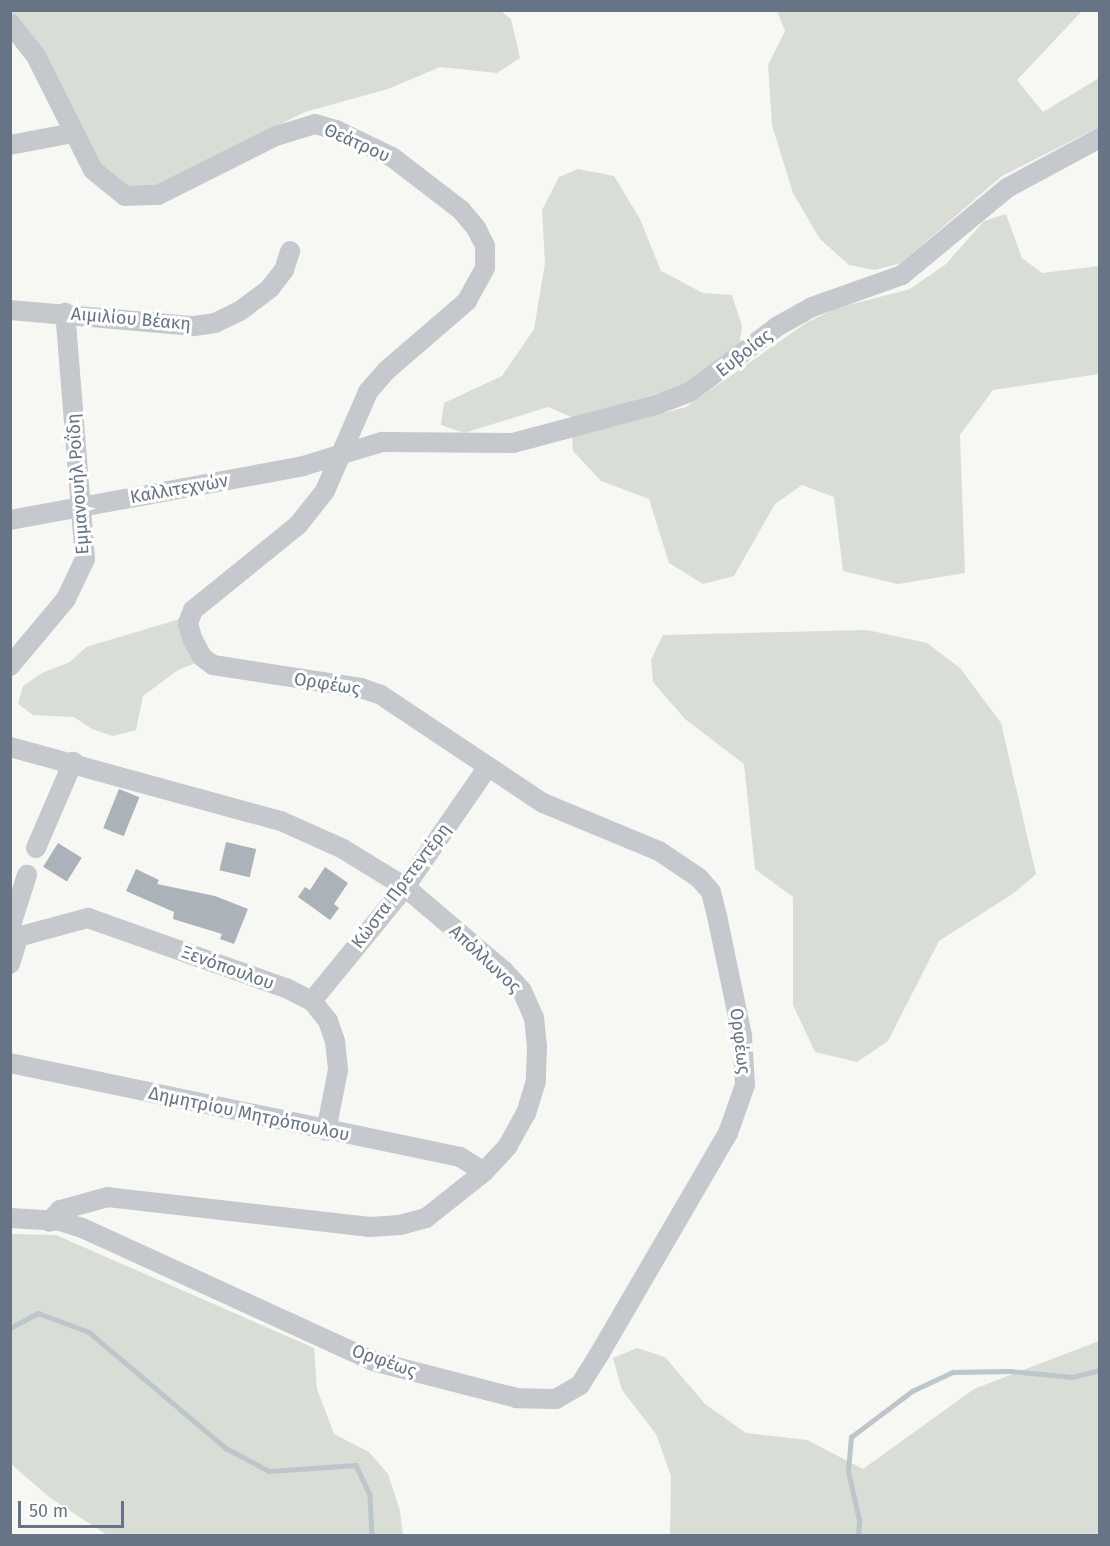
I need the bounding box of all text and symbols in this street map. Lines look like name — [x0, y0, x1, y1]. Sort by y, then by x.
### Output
street label: Θεάτρου — [321, 119, 393, 167]
street label: Αιμιλίου Βέακη — [70, 303, 192, 335]
street label: Ευβοίας — [712, 325, 776, 381]
street label: Εμμανουήλ Ροΐδη — [62, 413, 94, 555]
street label: Καλλιτεχνών — [128, 470, 230, 508]
street label: Ορφέως — [292, 668, 362, 700]
street label: Κώστα Πρετεντέρη — [347, 819, 455, 953]
street label: Απόλλωνος — [445, 920, 525, 998]
street label: Ξενόπουλου — [179, 941, 277, 995]
street label: Ορφέως — [725, 1007, 755, 1075]
street label: Δημητρίου Μητρόπουλου — [147, 1082, 351, 1146]
street label: Ορφέως — [349, 1340, 419, 1382]
scale bar — [21, 1489, 128, 1527]
text: 50 m — [29, 1500, 68, 1522]

